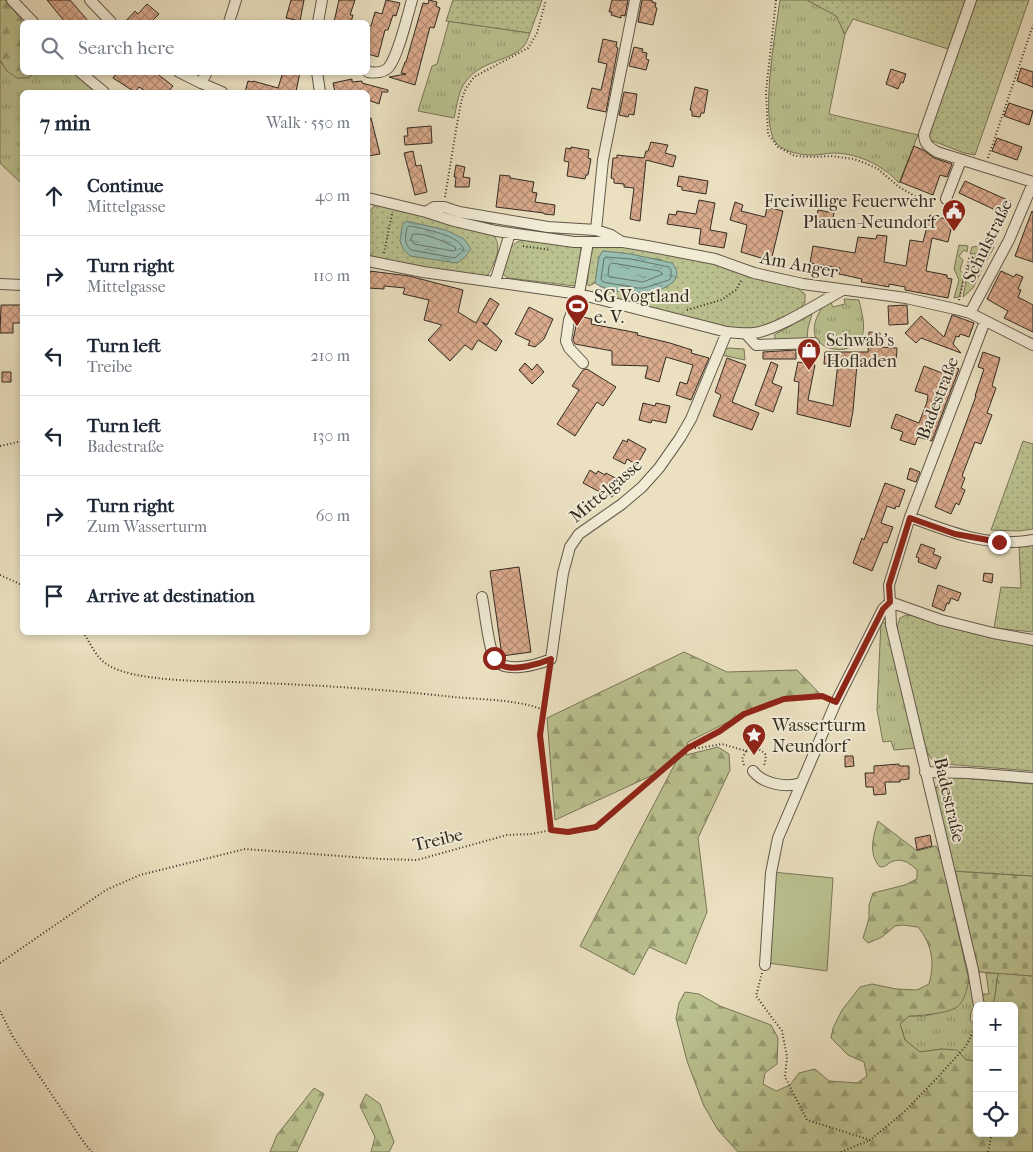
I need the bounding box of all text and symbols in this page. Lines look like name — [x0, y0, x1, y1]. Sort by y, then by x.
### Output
search box — [20, 20, 370, 75]
icon: search — [38, 34, 66, 62]
text: Search here — [78, 37, 174, 59]
text: 7 min — [40, 111, 91, 135]
text: Walk · 550 m — [266, 113, 350, 132]
text: Continue — [87, 175, 163, 197]
icon: ahead — [40, 182, 68, 210]
text: 40 m — [315, 186, 350, 205]
place label: Freiwillige Feuerwehr Plauen-Neundorf — [764, 191, 940, 233]
street label: Schulstraße — [959, 196, 1017, 286]
text: Mittelgasse — [87, 197, 166, 216]
public building icon: Freiwillige Feuerwehr Plauen-Neundorf — [941, 198, 967, 232]
street label: Am Anger — [757, 247, 840, 283]
text: Turn right — [87, 255, 174, 277]
icon: right — [40, 262, 68, 290]
text: 110 m — [313, 266, 350, 285]
text: Mittelgasse — [87, 277, 166, 296]
place label: SG Vogtland e. V. — [594, 286, 690, 328]
sports icon: SG Vogtland e. V. — [564, 293, 590, 327]
place label: Schwab's Hofladen — [826, 330, 897, 372]
text: Turn left — [87, 335, 161, 357]
shop icon: Schwab's Hofladen — [796, 337, 822, 371]
icon: left — [40, 342, 68, 370]
text: 210 m — [311, 346, 350, 365]
street label: Badestraße — [913, 354, 963, 442]
text: Treibe — [87, 357, 132, 376]
text: Turn left — [87, 415, 161, 437]
icon: left — [40, 422, 68, 450]
text: 130 m — [312, 426, 350, 445]
text: Badestraße — [87, 437, 164, 456]
street label: Mittelgasse — [565, 454, 647, 527]
text: Turn right — [87, 495, 174, 517]
icon: right — [40, 502, 68, 530]
text: 60 m — [316, 506, 350, 525]
text: Zum Wasserturm — [87, 517, 207, 536]
route end — [988, 531, 1011, 554]
icon: arrive — [40, 582, 68, 610]
text: Arrive at destination — [87, 585, 255, 607]
route start — [483, 647, 506, 670]
place label: Wasserturm Neundorf — [771, 715, 866, 757]
place icon: Wasserturm Neundorf — [741, 722, 767, 756]
street label: Badestraße — [929, 755, 969, 845]
street label: Treibe — [411, 824, 465, 856]
map controls — [973, 1002, 1018, 1137]
button: + — [973, 1002, 1018, 1047]
button: − — [973, 1047, 1018, 1092]
button: locate — [973, 1092, 1018, 1137]

